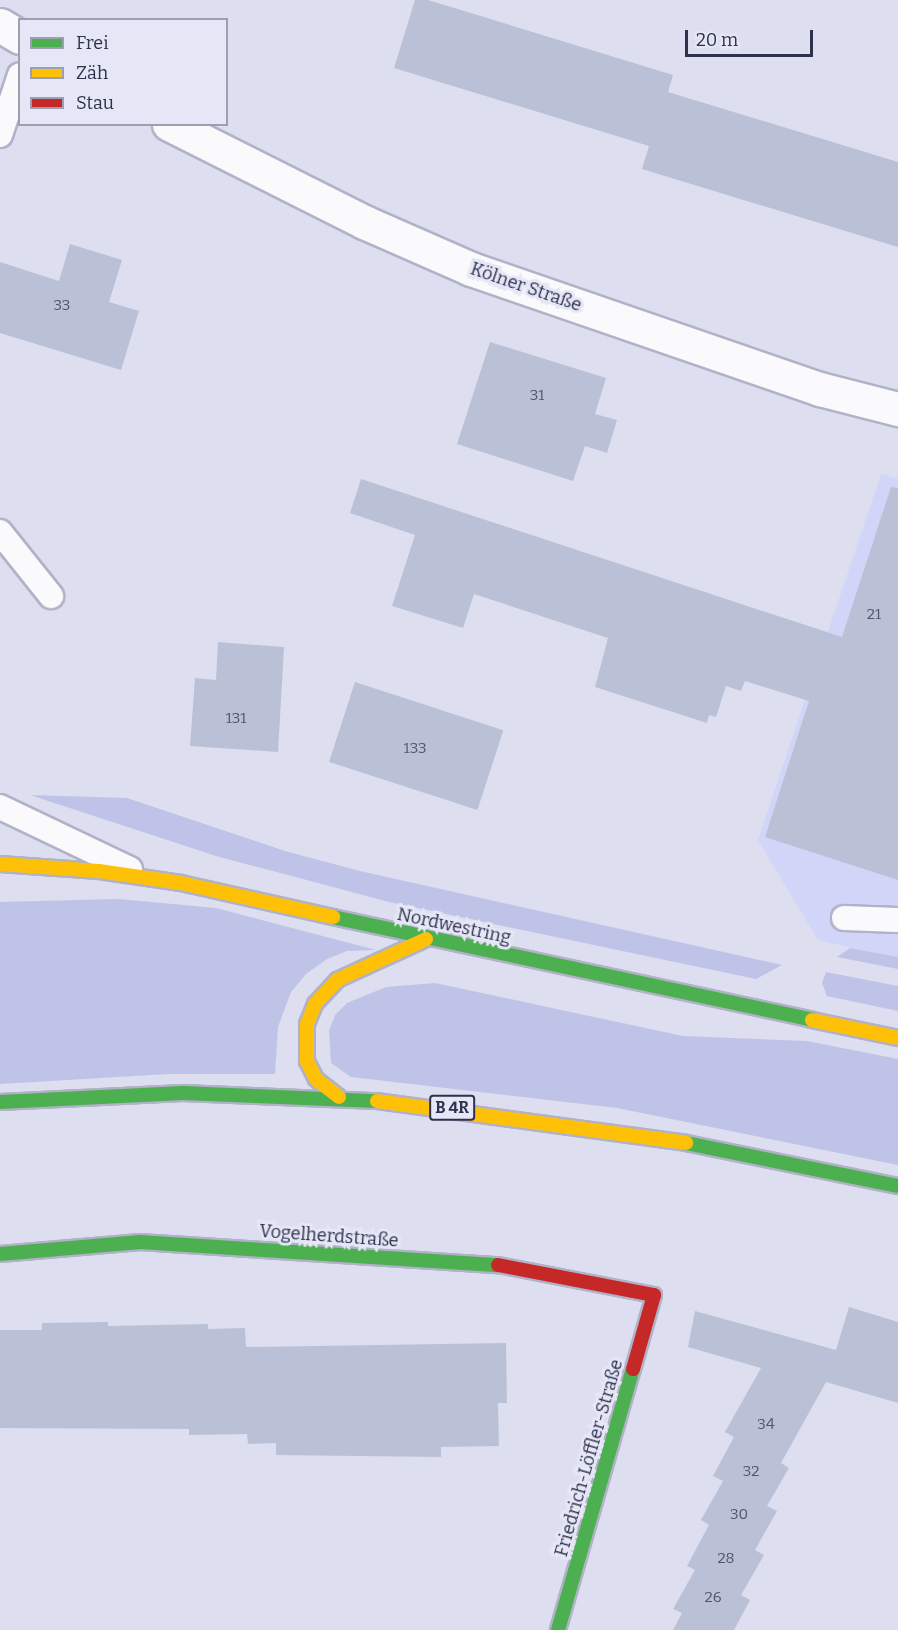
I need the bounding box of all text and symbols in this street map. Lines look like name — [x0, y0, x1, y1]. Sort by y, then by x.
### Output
legend — [18, 18, 228, 126]
scale bar — [688, 18, 816, 56]
text: 20 m — [696, 29, 738, 51]
text: Frei — [76, 32, 109, 54]
text: Zäh — [76, 62, 108, 84]
text: Stau — [76, 92, 114, 114]
street label: Kölner Straße — [468, 258, 584, 316]
house number: 33 — [54, 297, 70, 315]
house number: 31 — [530, 387, 544, 405]
house number: 21 — [867, 606, 881, 624]
house number: 131 — [226, 710, 246, 728]
house number: 133 — [404, 740, 426, 758]
street label: Nordwestring — [395, 903, 513, 949]
road number: B 4R — [428, 1095, 476, 1121]
street label: Vogelherdstraße — [259, 1220, 399, 1252]
street label: Friedrich-Löffler-Straße — [550, 1357, 628, 1559]
house number: 34 — [757, 1416, 775, 1434]
house number: 32 — [743, 1463, 759, 1481]
house number: 30 — [730, 1506, 748, 1524]
house number: 28 — [717, 1550, 735, 1568]
house number: 26 — [705, 1589, 721, 1607]

